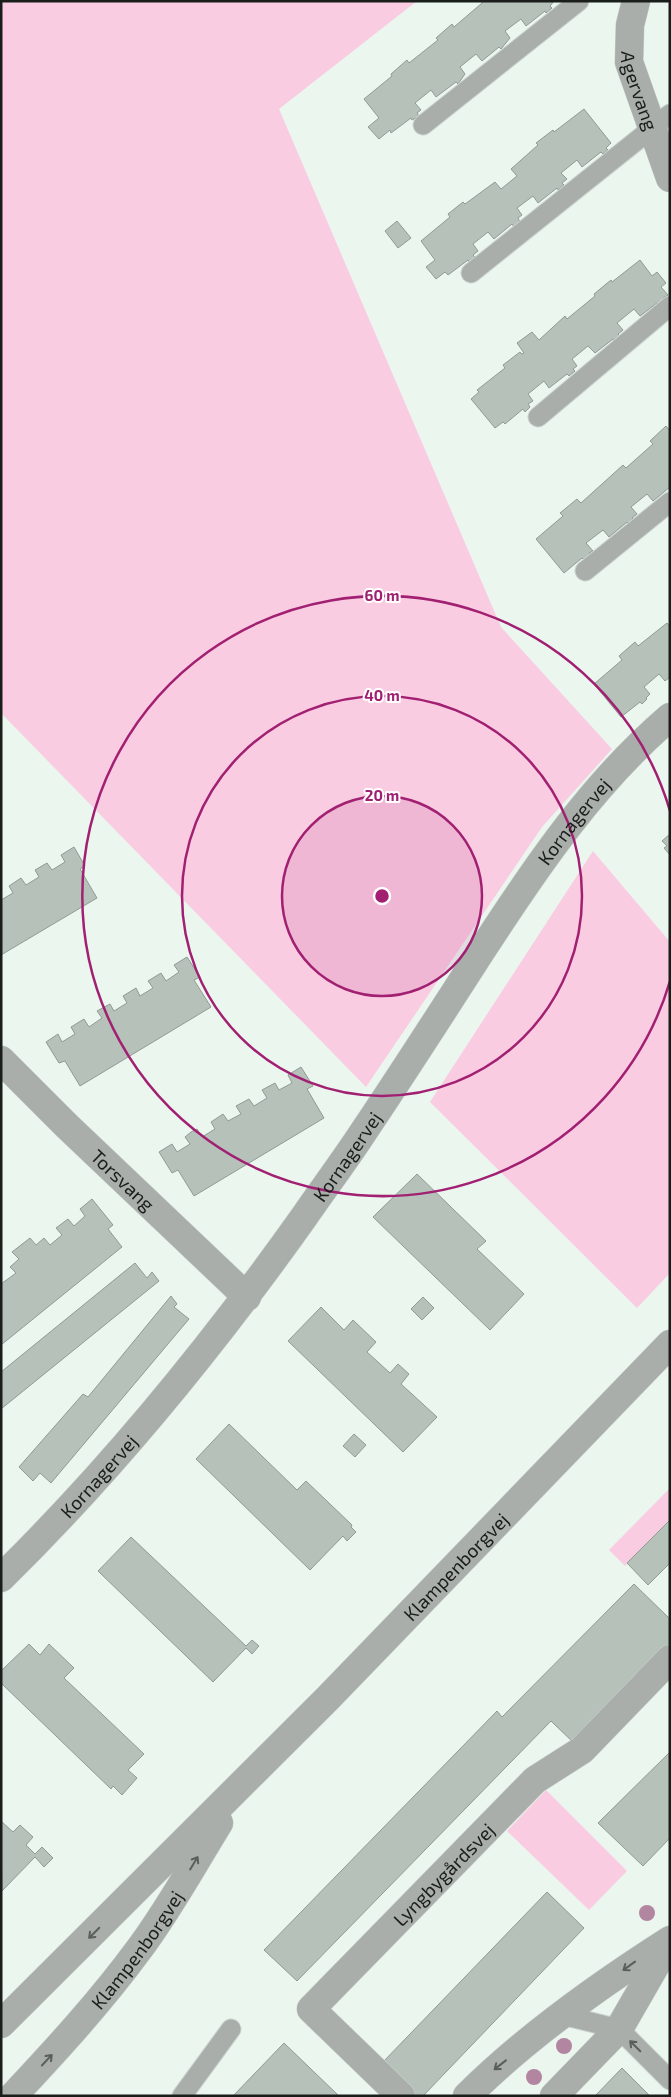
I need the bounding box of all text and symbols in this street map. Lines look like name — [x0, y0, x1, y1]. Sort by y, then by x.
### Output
street label: Agervang — [617, 51, 664, 134]
text: 60 m — [365, 586, 399, 604]
text: 40 m — [364, 686, 400, 704]
street label: Kornagervej — [532, 773, 615, 869]
text: 20 m — [365, 786, 399, 804]
centre of rings — [373, 887, 391, 905]
street label: Kornagervej — [307, 1107, 385, 1206]
street label: Torsvang — [87, 1144, 160, 1215]
street label: Kornagervej — [55, 1429, 141, 1522]
street label: Klampenborgvej — [398, 1508, 513, 1625]
street label: Lyngbygårdsvej — [388, 1818, 498, 1930]
one-way arrow — [190, 1857, 200, 1871]
street label: Klampenborgvej — [85, 1886, 187, 2013]
one-way arrow — [88, 1926, 100, 1938]
one-way arrow — [622, 1961, 636, 1971]
one-way arrow — [629, 2039, 641, 2052]
one-way arrow — [41, 2054, 53, 2067]
one-way arrow — [493, 2060, 507, 2070]

